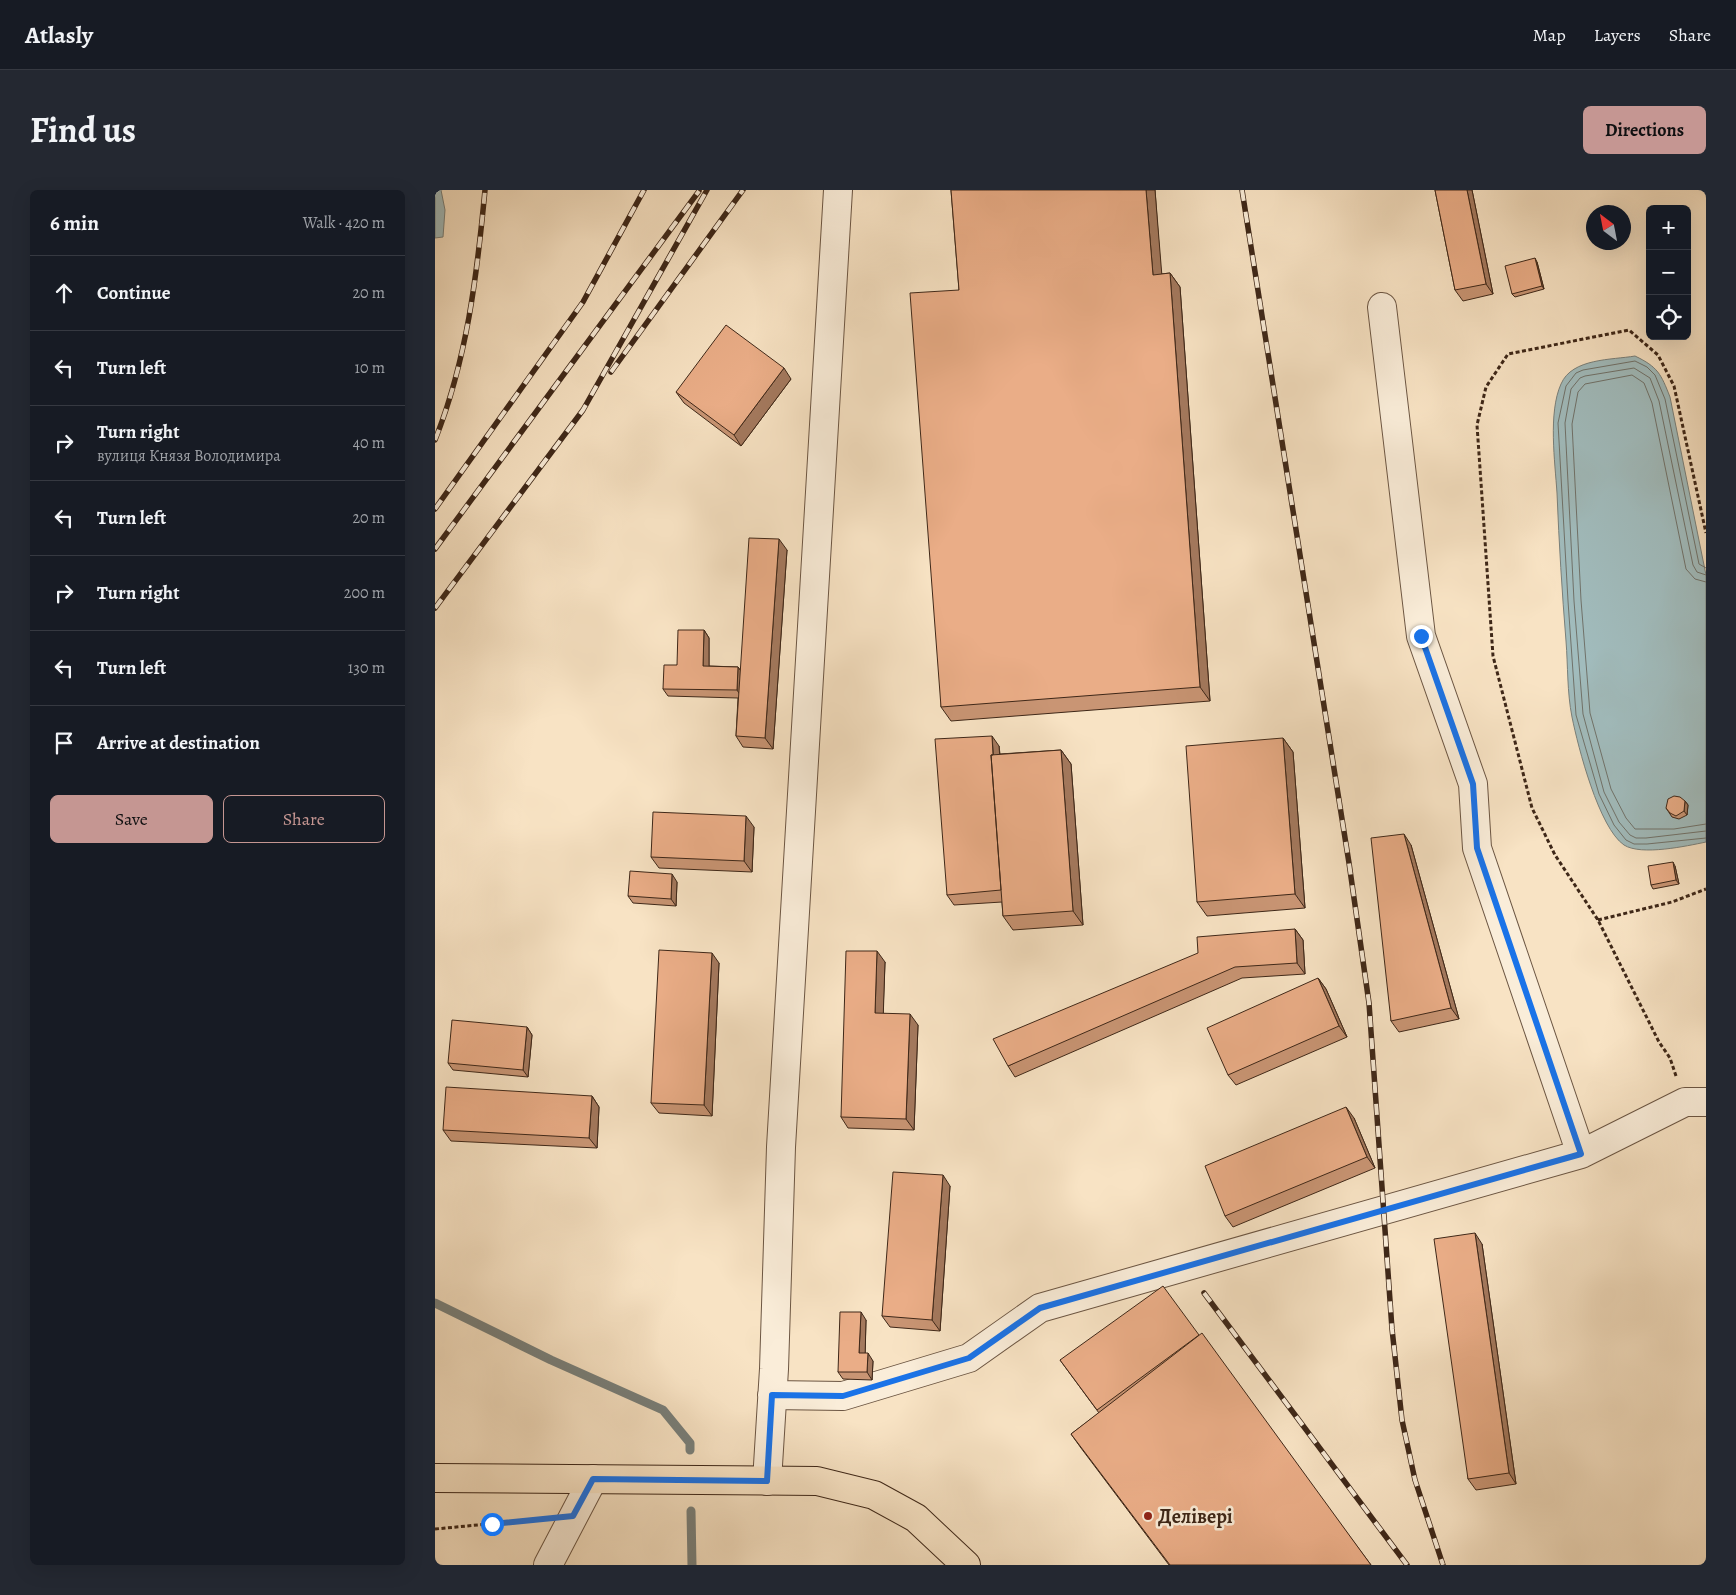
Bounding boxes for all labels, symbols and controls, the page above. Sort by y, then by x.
text: Atlasly [25,19,93,51]
text: Map [1533,23,1566,47]
text: Layers [1594,23,1641,47]
text: Share [1669,23,1711,47]
text: Find us [30,106,136,154]
button: Directions [1583,106,1706,154]
north arrow [1586,205,1631,250]
map controls [1646,205,1691,340]
button: + [1646,205,1691,250]
text: 6 min [50,209,99,237]
text: Walk · 420 m [303,212,385,234]
button: − [1646,250,1691,295]
icon: ahead [50,279,78,307]
text: Continue [97,280,171,306]
text: 20 m [352,282,385,304]
button: locate [1646,295,1691,340]
icon: left [50,354,78,382]
text: Turn left [97,355,166,381]
text: 10 m [355,357,385,379]
text: Turn right [97,419,179,445]
icon: right [50,429,78,457]
text: 40 m [353,432,385,454]
text: вулиця Князя Володимира [97,445,281,467]
icon: left [50,504,78,532]
text: Turn left [97,505,166,531]
text: 20 m [352,507,385,529]
icon: right [50,579,78,607]
text: Turn right [97,580,179,606]
text: 200 m [344,582,385,604]
route end [1410,625,1433,648]
icon: left [50,654,78,682]
text: Turn left [97,655,166,681]
text: 130 m [348,657,385,679]
icon: arrive [50,729,78,757]
text: Arrive at destination [97,730,260,756]
button: Save [50,795,213,843]
button: Share [223,795,385,843]
place label: Делівері [1158,1503,1233,1530]
marker: Делівері [1142,1510,1154,1522]
route start [481,1513,504,1536]

